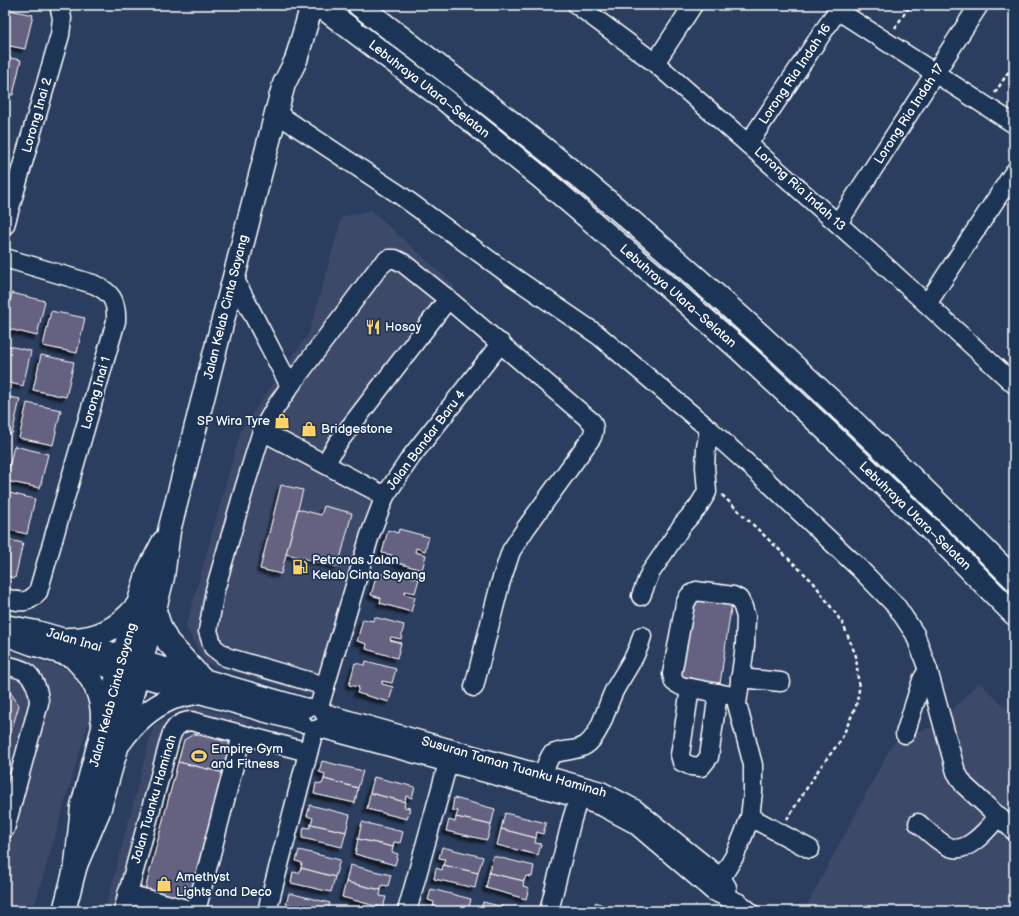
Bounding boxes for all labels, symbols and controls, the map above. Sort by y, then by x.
street label: Lorong Ria Indah 16 [755,21,835,127]
street label: Lebuhraya Utara–Selatan [365,37,493,141]
street label: Lorong Ria Indah 17 [871,60,948,167]
street label: Lorong Inai 2 [19,75,55,154]
street label: Lorong Ria Indah 13 [751,144,849,234]
street label: Jalan Kelab Cinta Sayang [200,233,252,381]
street label: Lebuhraya Utara–Selatan [616,241,740,351]
restaurant icon: Hosay [364,318,382,336]
place label: Hosay [385,319,422,335]
street label: Lorong Inai 1 [78,355,114,431]
street label: Jalan Bandar Baru 4 [383,387,469,493]
shop icon: SP Wira Tyre [273,412,291,430]
place label: SP Wira Tyre [197,413,270,429]
shop icon: Bridgestone [300,420,318,438]
place label: Bridgestone [321,421,393,437]
street label: Lebuhraya Utara–Selatan [856,458,974,574]
place label: Petronas Jalan Kelab Cinta Sayang [312,552,426,583]
fuel station icon: Petronas Jalan Kelab Cinta Sayang [291,558,309,576]
street label: Jalan Kelab Cinta Sayang [86,621,140,769]
street label: Jalan Inai [45,625,103,655]
street label: Jalan Tuanku Haminah [128,733,180,865]
street label: Susuran Taman Tuanku Haminah [420,733,608,801]
place label: Empire Gym and Fitness [211,741,283,772]
sports icon: Empire Gym and Fitness [190,747,208,765]
place label: Amethyst Lights and Deco [176,869,272,900]
shop icon: Amethyst Lights and Deco [155,875,173,893]

